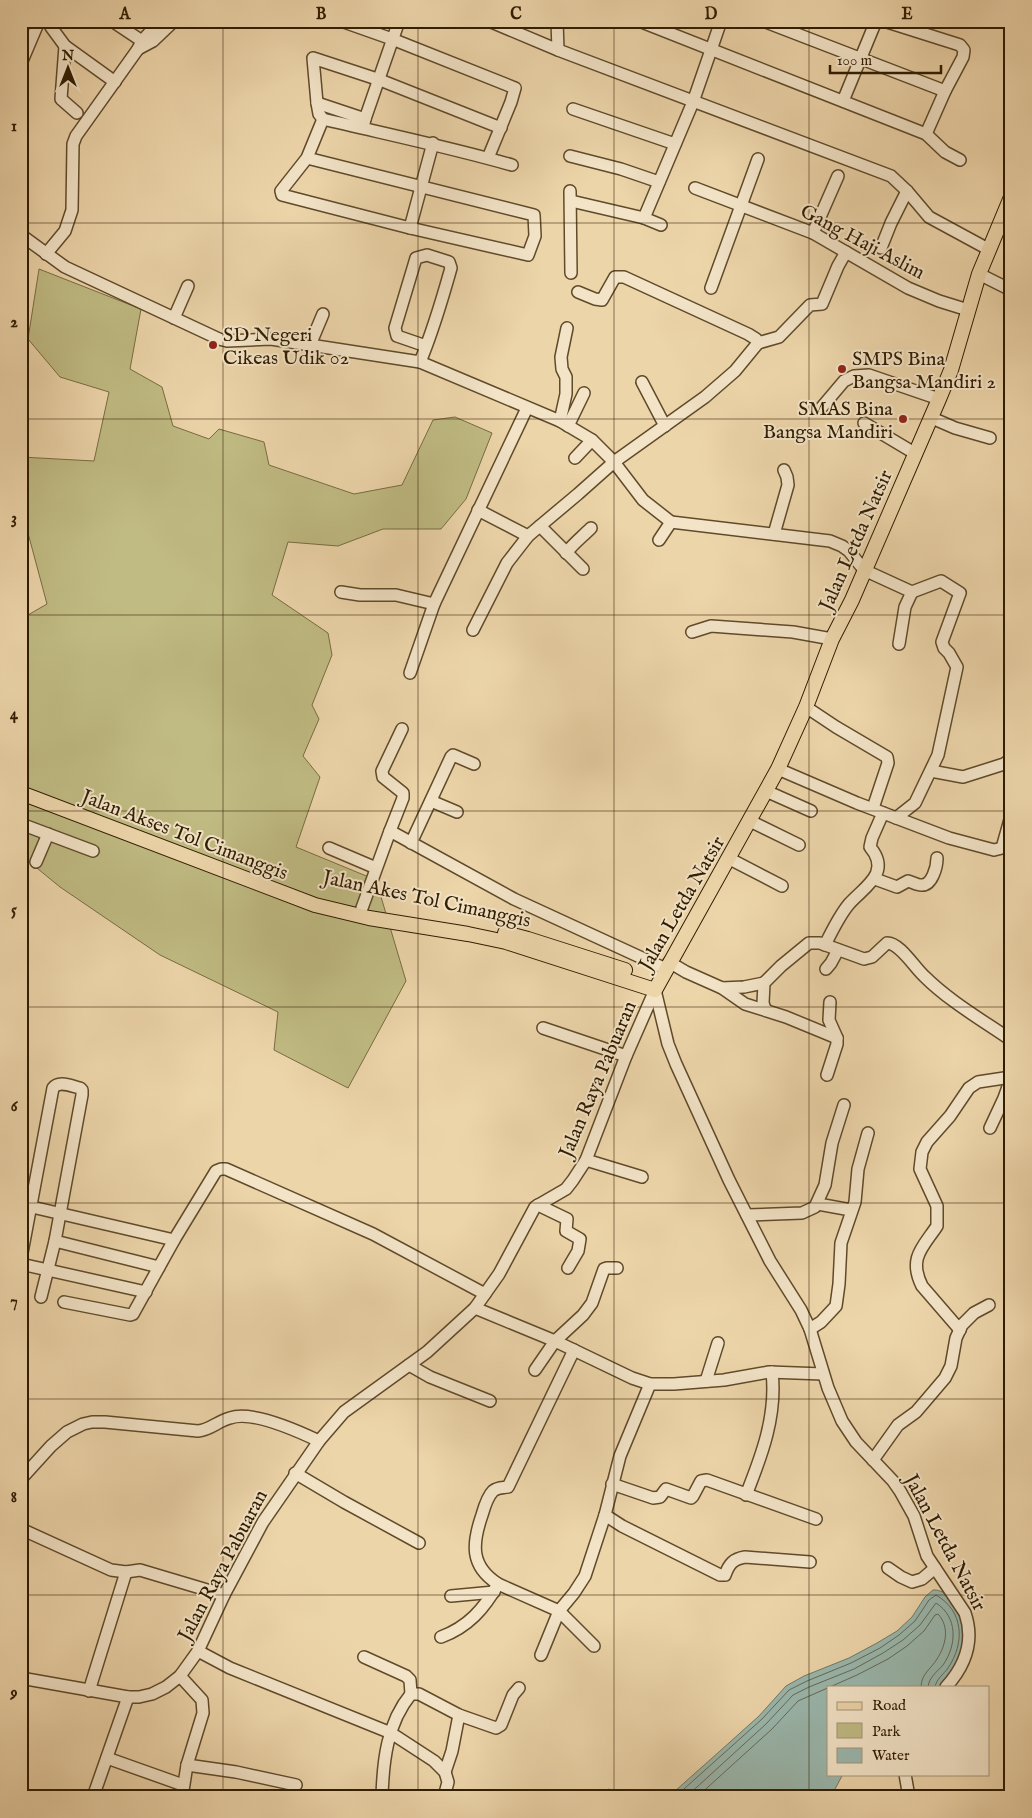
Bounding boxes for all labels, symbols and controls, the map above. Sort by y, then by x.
text: A [119,5,132,25]
text: B [316,5,327,25]
text: C [510,5,522,25]
text: D [705,5,718,25]
text: E [901,5,913,25]
north arrow [42,42,92,92]
scale bar [830,42,941,74]
text: N [61,47,74,65]
text: 100 m [837,51,873,70]
text: 1 [11,117,17,137]
street label: Gang Haji Aslim [796,199,929,286]
text: 2 [10,313,18,333]
place label: SD Negeri Cikeas Udik 02 [223,323,349,371]
marker: SD Negeri Cikeas Udik 02 [207,339,219,351]
place label: SMPS Bina Bangsa Mandiri 2 [852,347,996,395]
marker: SMPS Bina Bangsa Mandiri 2 [836,363,848,375]
place label: SMAS Bina Bangsa Mandiri [763,397,893,445]
marker: SMAS Bina Bangsa Mandiri [897,413,909,425]
street label: Jalan Letda Natsir [813,466,899,617]
text: 3 [11,509,17,529]
text: 4 [10,705,19,725]
street label: Jalan Akses Tol Cimanggis [76,784,291,886]
street label: Jalan Letda Natsir [633,831,731,977]
street label: Jalan Akes Tol Cimanggis [319,865,533,934]
text: 5 [11,901,17,921]
street label: Jalan Raya Pabuaran [553,997,643,1164]
text: 6 [11,1097,19,1117]
text: 7 [10,1292,18,1312]
street label: Jalan Letda Natsir [897,1468,992,1616]
street label: Jalan Raya Pabuaran [172,1485,274,1648]
text: 8 [11,1488,17,1508]
text: 9 [10,1684,18,1704]
legend [827,1686,990,1776]
text: Road [872,1696,907,1715]
text: Park [872,1722,902,1741]
text: Water [872,1746,910,1765]

